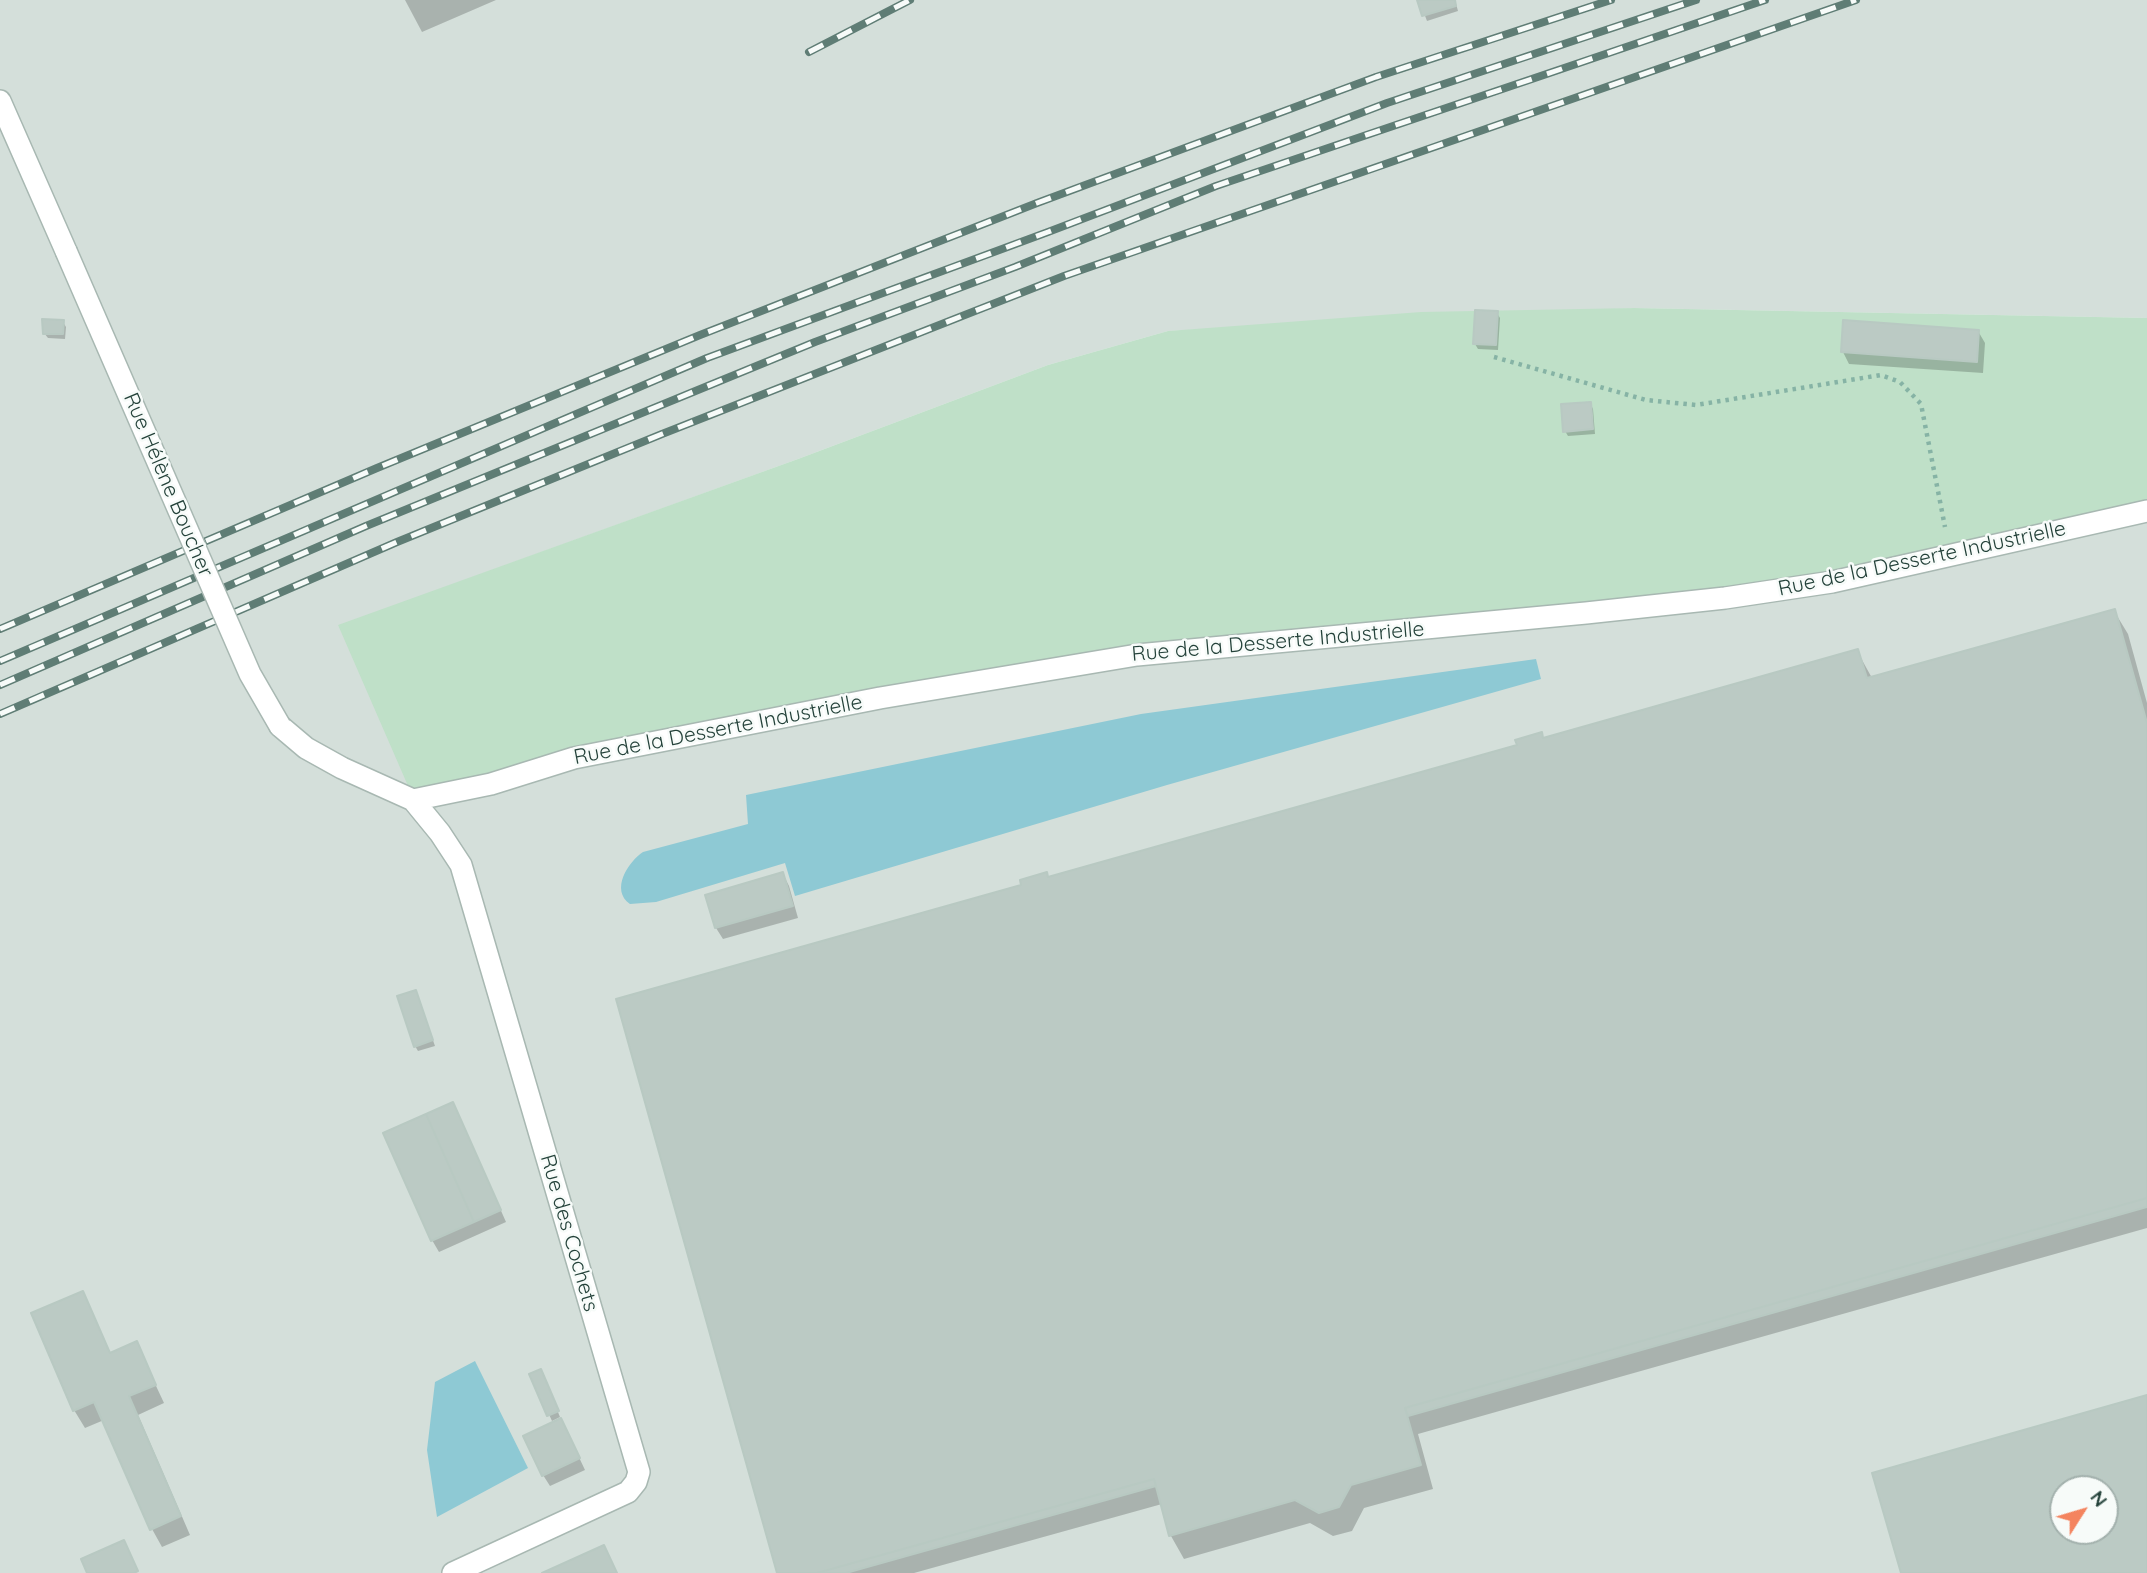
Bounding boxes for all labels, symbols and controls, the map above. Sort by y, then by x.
street label: Rue Hélène Boucher [118,389,218,581]
street label: Rue de la Desserte Industrielle [1776,516,2068,602]
street label: Rue de la Desserte Industrielle [1131,617,1425,667]
street label: Rue de la Desserte Industrielle [572,690,864,770]
street label: Rue des Cochets [535,1152,603,1314]
north arrow [2049,1475,2119,1545]
text: N [2085,1486,2113,1511]

